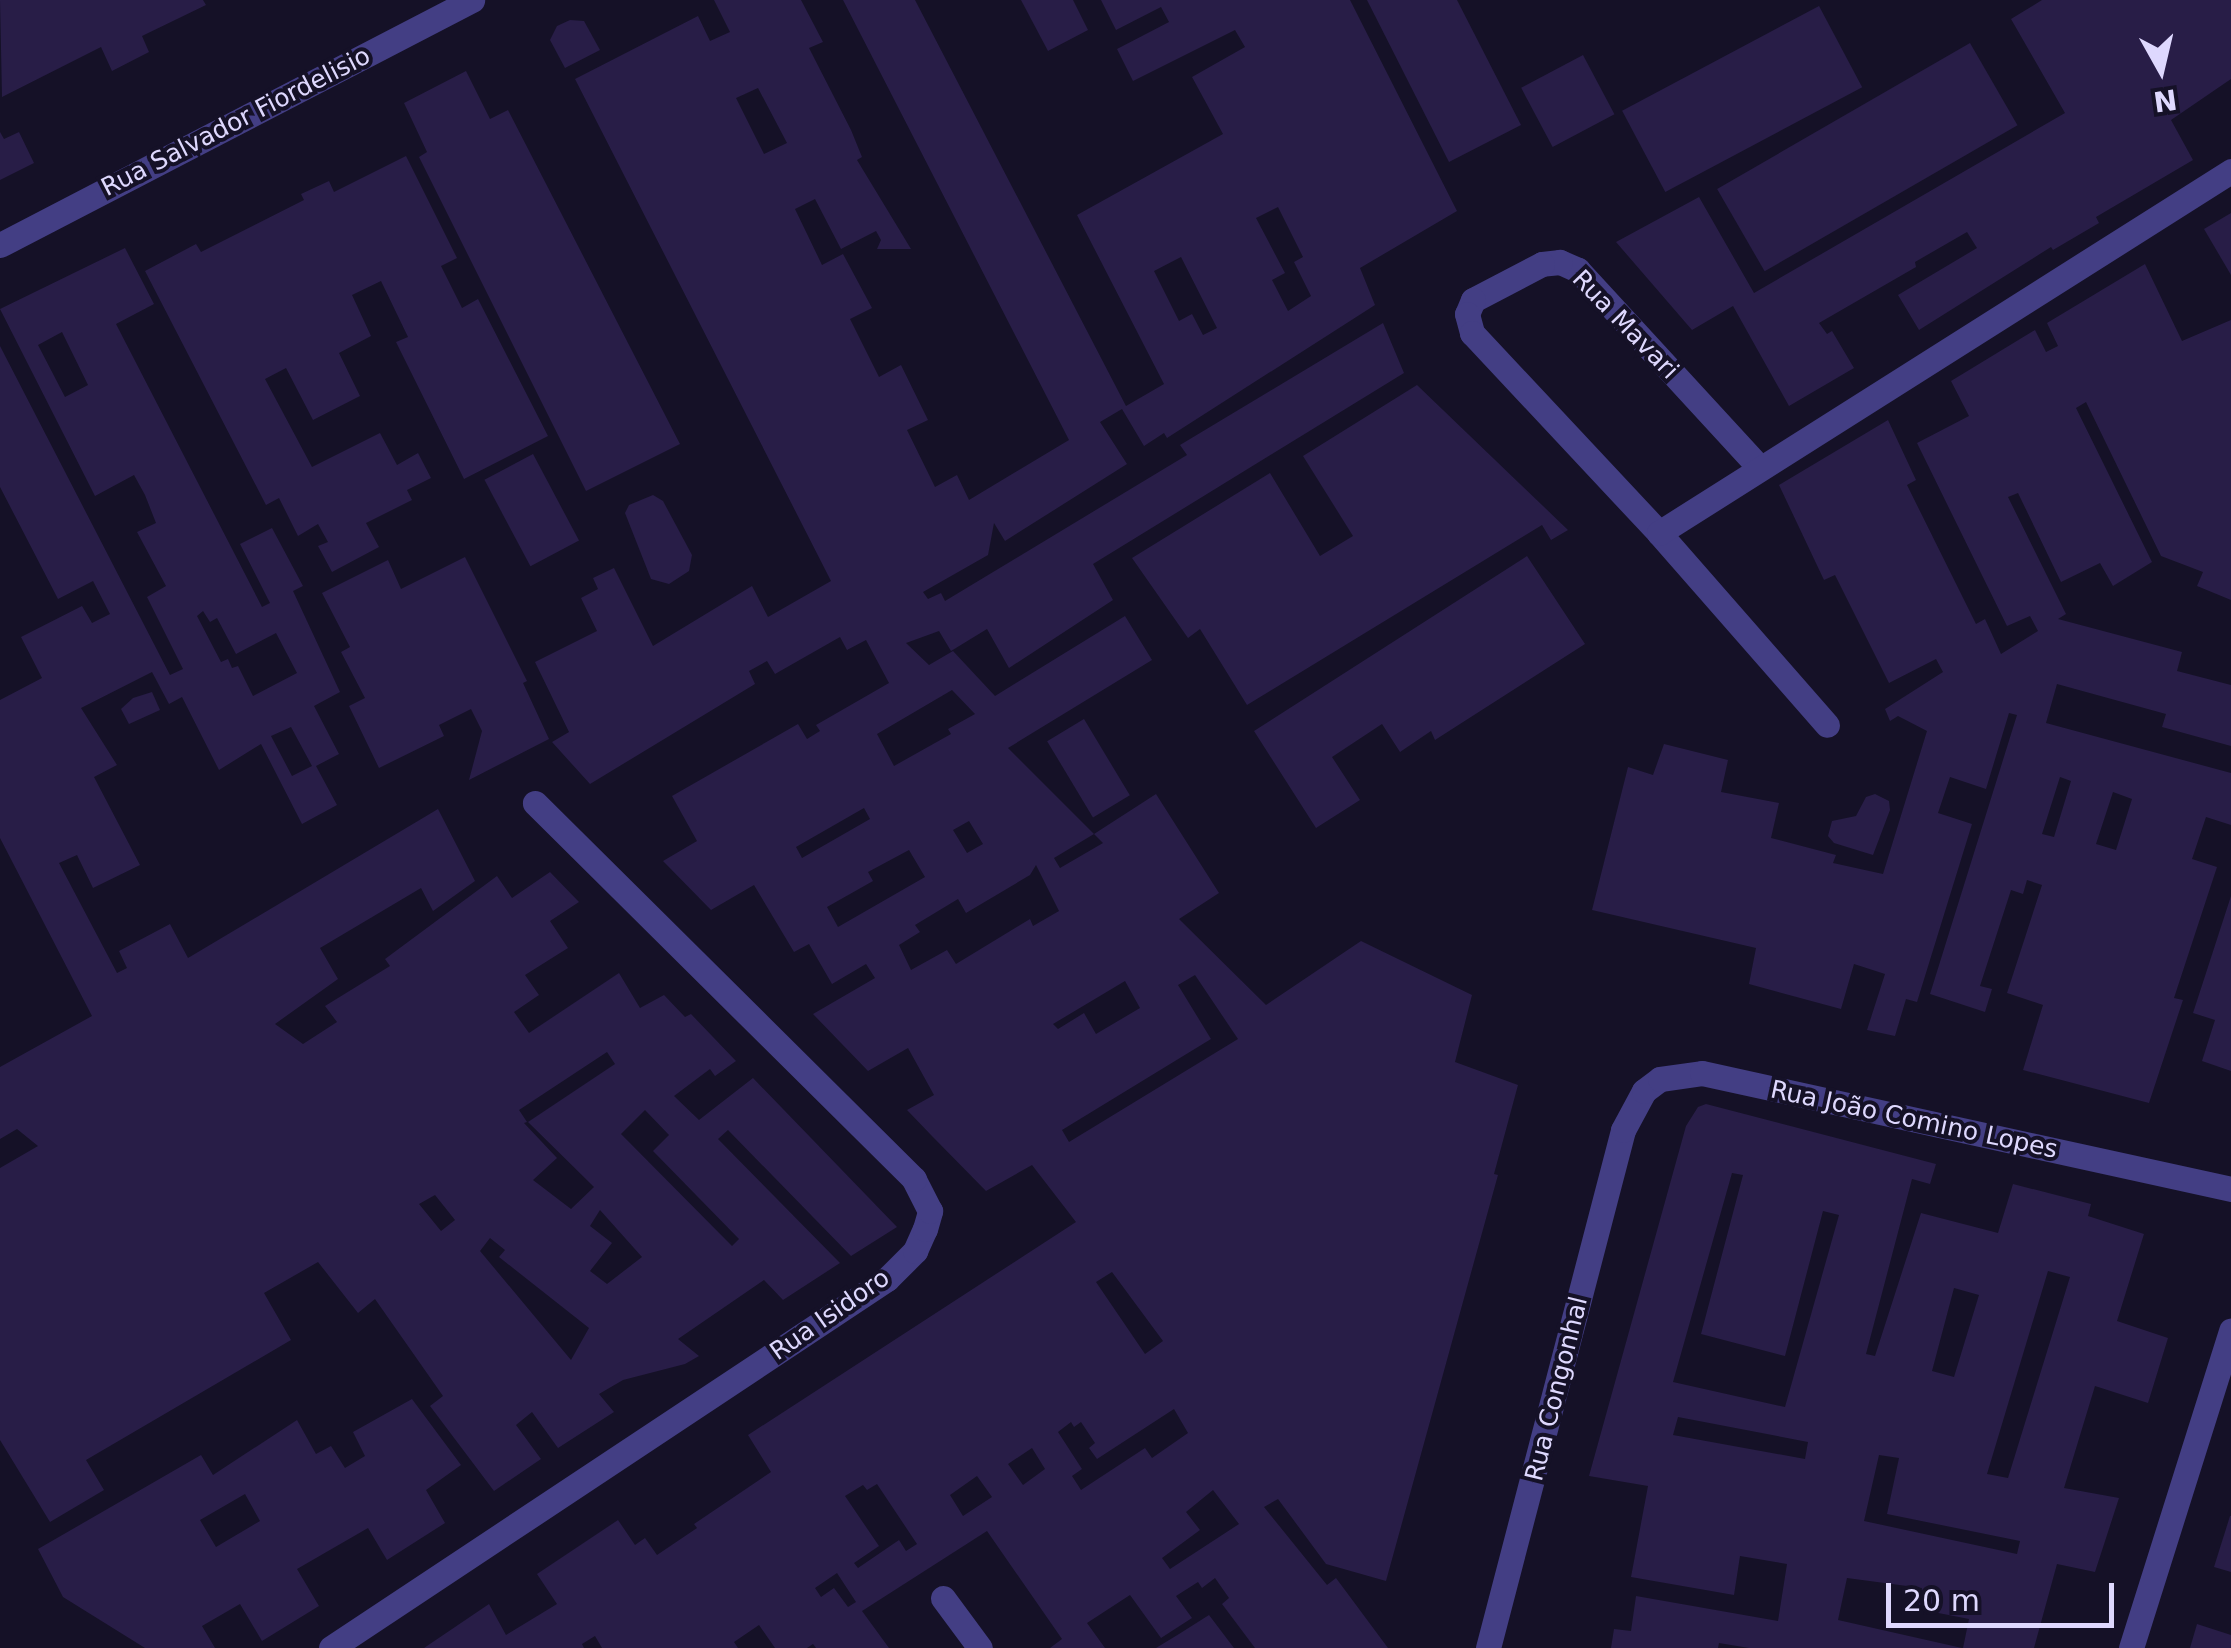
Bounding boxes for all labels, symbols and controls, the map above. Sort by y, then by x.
north arrow [2111,20,2211,120]
street label: Rua Salvador Fiordelisio [96,41,376,203]
text: N [2151,82,2179,118]
street label: Rua Mavari [1566,264,1684,386]
street label: Rua João Comino Lopes [1768,1075,2060,1165]
street label: Rua Isidoro [765,1263,895,1367]
street label: Rua Congonhal [1520,1294,1594,1484]
scale bar [1891,1563,2118,1625]
text: 20 m [1903,1583,1980,1618]

